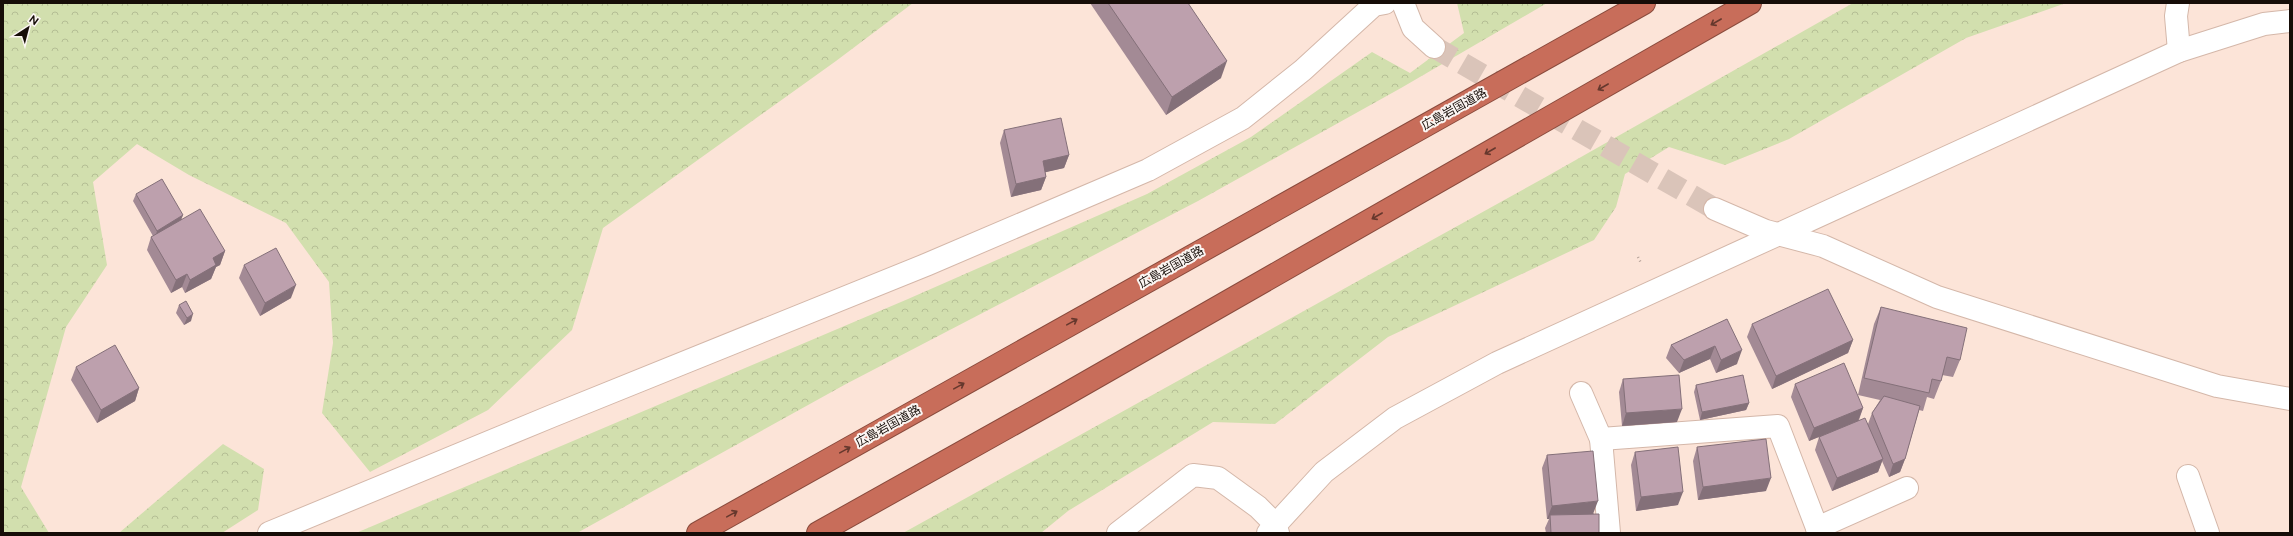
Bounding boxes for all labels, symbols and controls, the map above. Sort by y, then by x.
north arrow [8,8,48,48]
text: N [26,13,41,28]
one-way arrow [1710,19,1722,27]
one-way arrow [1597,83,1609,91]
street label: 広島岩国道路 [1419,85,1489,133]
one-way arrow [1484,148,1496,156]
one-way arrow [1371,213,1383,220]
street label: 広島岩国道路 [1136,243,1206,291]
one-way arrow [1066,318,1078,326]
one-way arrow [953,382,965,390]
street label: 広島岩国道路 [853,402,923,450]
one-way arrow [839,446,851,453]
one-way arrow [726,509,738,517]

